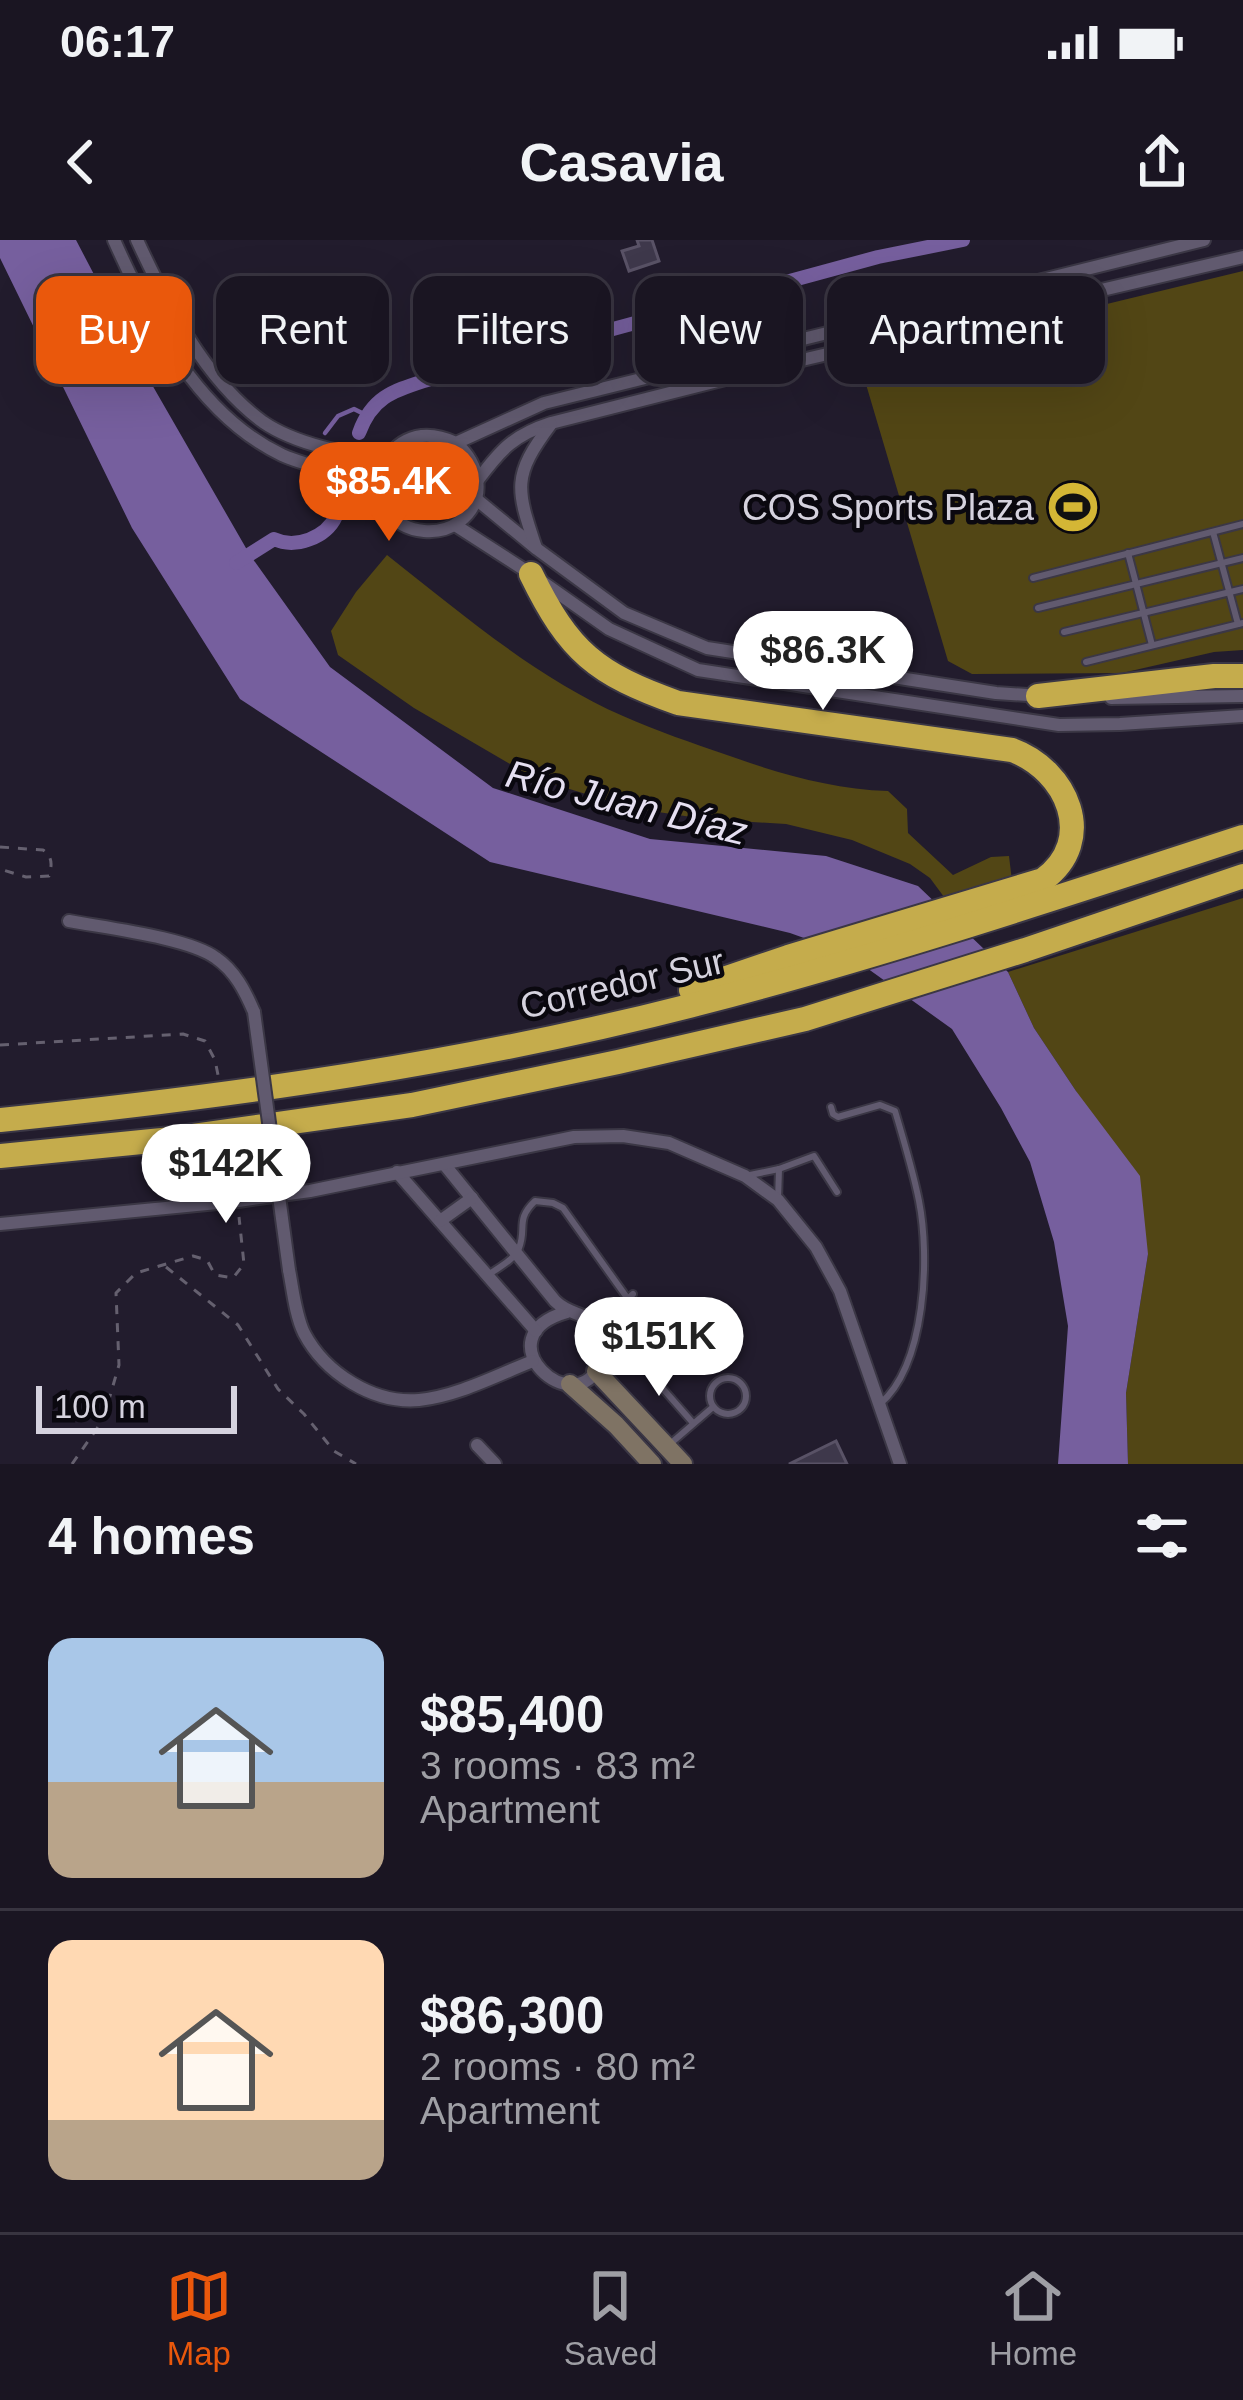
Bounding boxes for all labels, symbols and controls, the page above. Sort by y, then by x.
text: 06:17 [60,16,175,67]
icon: back [48,129,114,195]
icon: share [1129,129,1195,195]
text: Casavia [519,132,724,192]
chip: Buy [36,276,192,384]
chip: Rent [216,276,389,384]
chip: Filters [413,276,611,384]
chip: New [635,276,803,384]
chip: Apartment [827,276,1105,384]
pin: $85.4K [291,442,487,544]
text: $85.4K [326,459,452,502]
sports icon: COS Sports Plaza [1045,479,1101,535]
place label: COS Sports Plaza [742,487,1035,528]
pin: $86.3K [725,611,921,713]
text: $86.3K [760,628,886,671]
water label: Río Juan Díaz [502,752,752,853]
street label: Corredor Sur [516,940,728,1027]
pin: $142K [142,1124,310,1226]
text: $142K [169,1141,283,1184]
pin: $151K [575,1297,743,1399]
text: $151K [602,1314,716,1357]
scale bar [36,1380,237,1433]
text: 100 m [54,1388,146,1425]
icon: filters [1129,1503,1195,1569]
text: 4 homes [48,1508,255,1565]
icon: home [144,1686,288,1830]
text: $85,400 [420,1686,604,1743]
text: 3 rooms · 83 m² [420,1744,695,1787]
text: Apartment [420,1788,600,1831]
text: $86,300 [420,1987,604,2044]
icon: home [144,1988,288,2132]
text: 2 rooms · 80 m² [420,2045,695,2088]
text: Apartment [420,2089,600,2132]
tab: Map [166,2263,232,2373]
tab: Saved [564,2263,657,2373]
tab: Home [989,2263,1077,2373]

